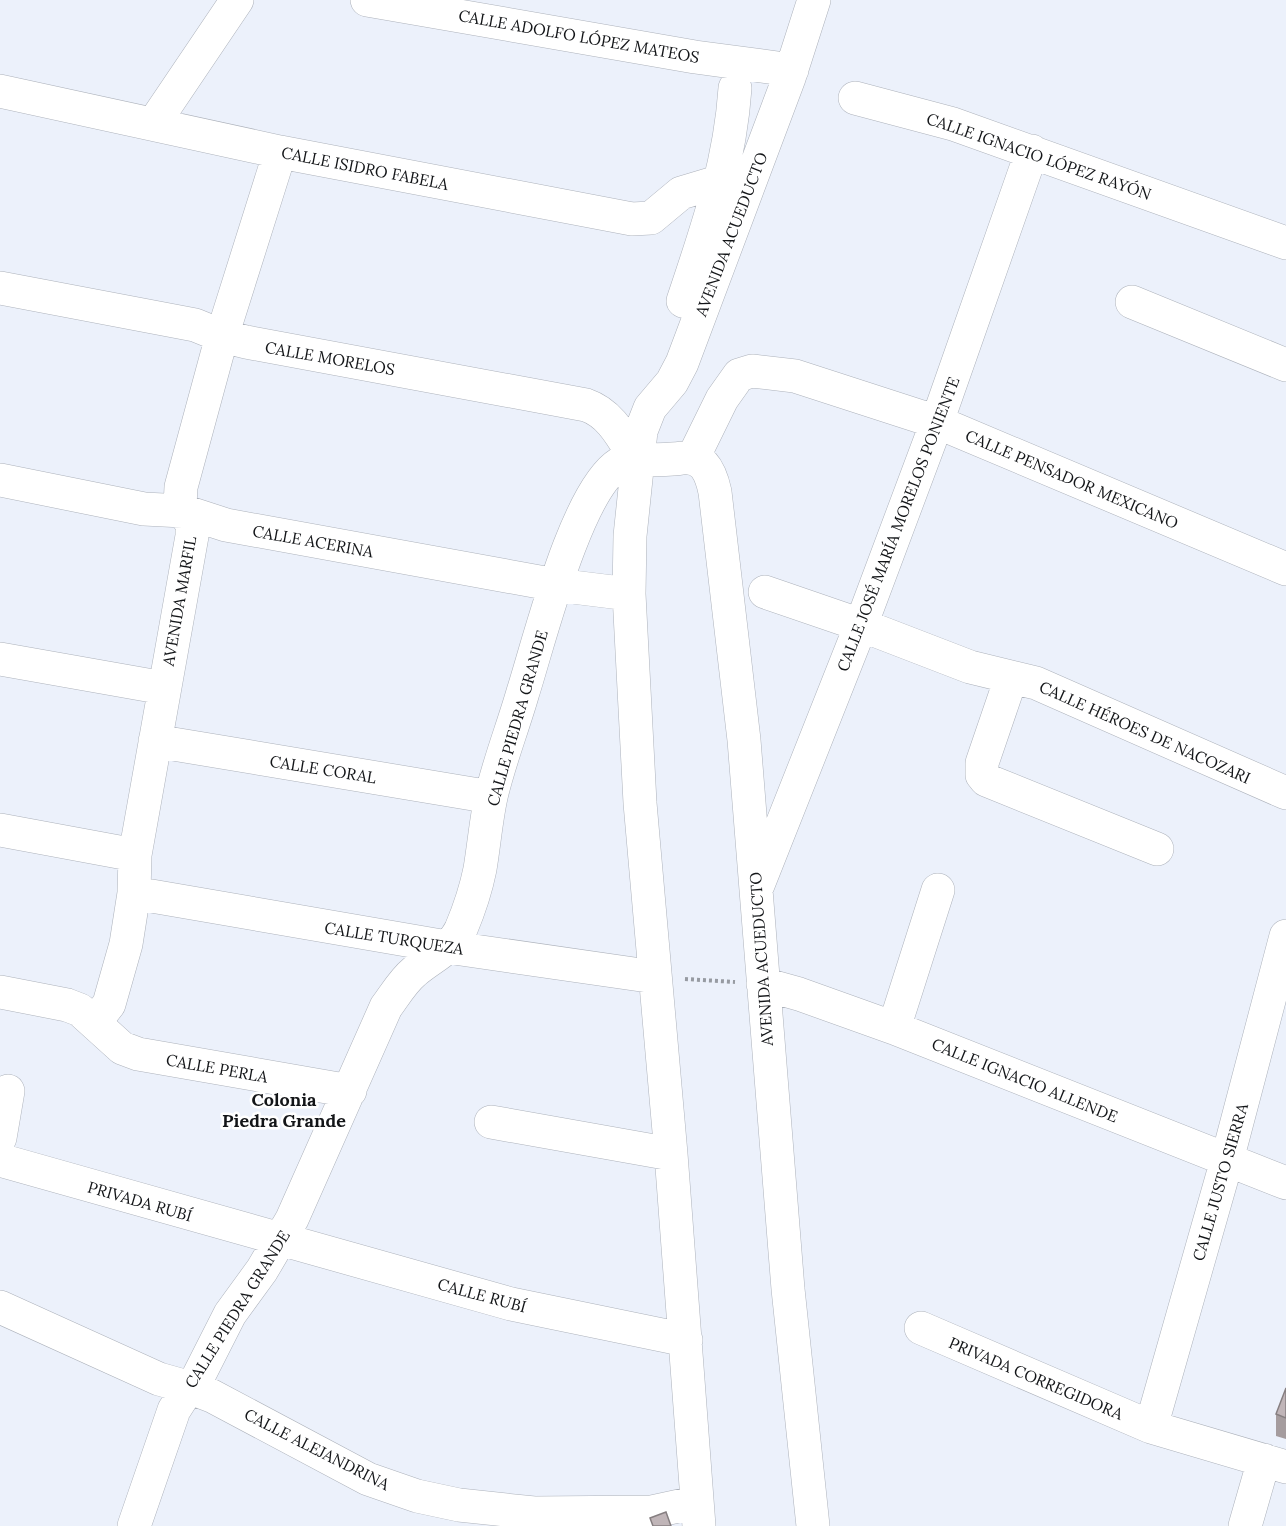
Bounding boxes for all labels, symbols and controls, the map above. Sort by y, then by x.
street label: CALLE ADOLFO LÓPEZ MATEOS [457,5,701,67]
street label: CALLE IGNACIO LÓPEZ RAYÓN [924,108,1154,204]
street label: CALLE ISIDRO FABELA [280,142,451,194]
street label: AVENIDA ACUEDUCTO [690,149,772,320]
street label: CALLE MORELOS [263,337,397,379]
street label: CALLE JOSÉ MARÍA MORELOS PONIENTE [832,374,964,674]
street label: CALLE PENSADOR MEXICANO [963,425,1181,533]
street label: CALLE ACERINA [251,521,376,562]
street label: AVENIDA MARFIL [158,535,200,668]
street label: CALLE PIEDRA GRANDE [482,628,552,808]
street label: CALLE HÉROES DE NACOZARI [1036,676,1254,788]
street label: CALLE CORAL [268,751,378,787]
street label: AVENIDA ACUEDUCTO [745,871,777,1048]
street label: CALLE TURQUEZA [323,917,466,959]
street label: CALLE IGNACIO ALLENDE [929,1033,1121,1127]
street label: CALLE PERLA [165,1049,270,1087]
district label: Colonia Piedra Grande [222,1088,346,1132]
street label: CALLE JUSTO SIERRA [1188,1100,1252,1263]
street label: PRIVADA RUBÍ [85,1177,195,1226]
street label: CALLE PIEDRA GRANDE [180,1226,294,1392]
street label: CALLE RUBÍ [436,1274,529,1317]
street label: PRIVADA CORREGIDORA [946,1332,1127,1424]
street label: CALLE ALEJANDRINA [241,1404,394,1495]

